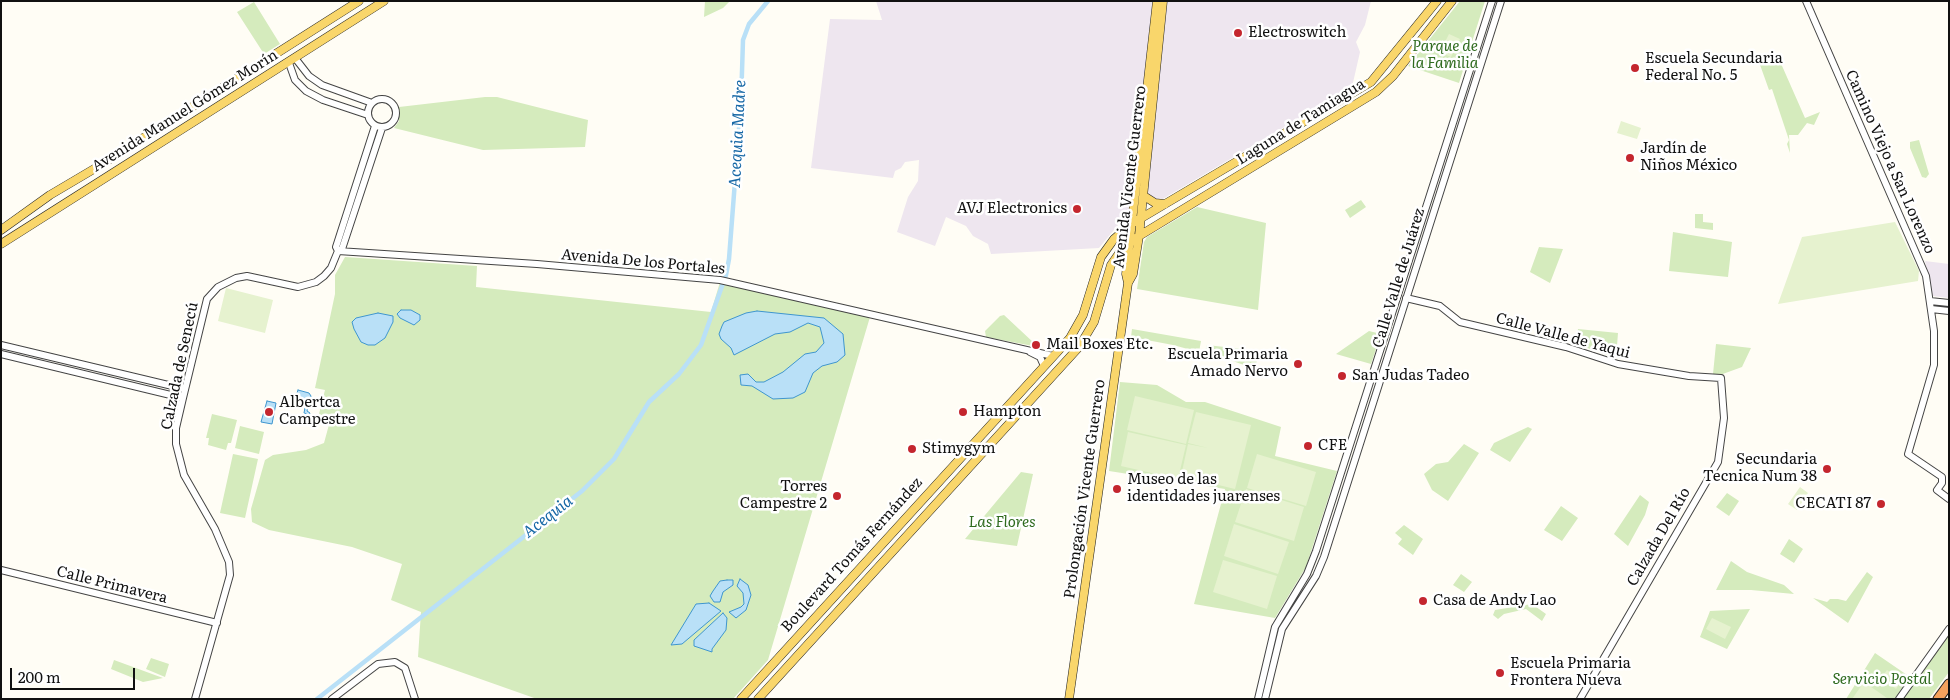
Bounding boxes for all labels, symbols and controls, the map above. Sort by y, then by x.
place label: Electroswitch [1248,24,1346,42]
marker: Electroswitch [1232,27,1244,39]
park label: Parque de la Familia [1412,38,1478,73]
street label: Avenida Manuel Gómez Morín [89,46,281,176]
place label: Escuela Secundaria Federal No. 5 [1645,50,1783,85]
marker: Escuela Secundaria Federal No. 5 [1629,62,1641,74]
street label: Camino Viejo a San Lorenzo [1841,67,1939,257]
street label: Laguna de Tamiagua [1234,75,1368,169]
water label: Acequia Madre [726,79,750,189]
street label: Avenida Vicente Guerrero [1110,85,1150,269]
place label: Jardín de Niños México [1640,140,1737,175]
marker: Jardín de Niños México [1624,152,1636,164]
place label: AVJ Electronics [957,200,1067,218]
marker: AVJ Electronics [1071,203,1083,215]
street label: Calle Valle de Juárez [1369,206,1429,350]
street label: Avenida De los Portales [560,246,726,278]
street label: Calzada de Senecú [158,301,202,431]
street label: Calle Valle de Yaqui [1494,309,1632,363]
place label: Mail Boxes Etc. [1046,336,1154,354]
marker: Mail Boxes Etc. [1030,339,1042,351]
place label: Escuela Primaria Amado Nervo [1167,346,1288,381]
marker: Escuela Primaria Amado Nervo [1292,358,1304,370]
place label: San Judas Tadeo [1352,367,1470,385]
marker: San Judas Tadeo [1336,370,1348,382]
street label: Prolongación Vicente Guerrero [1061,378,1109,600]
place label: Albertca Campestre [279,394,356,429]
place label: Hampton [973,403,1042,421]
marker: Albertca Campestre [263,406,275,418]
marker: Hampton [957,406,969,418]
place label: CFE [1318,437,1347,455]
place label: Stimygym [922,440,995,458]
marker: CFE [1302,440,1314,452]
marker: Stimygym [906,443,918,455]
place label: Secundaria Tecnica Num 38 [1703,451,1817,486]
marker: Secundaria Tecnica Num 38 [1821,463,1833,475]
place label: Museo de las identidades juarenses [1127,471,1280,506]
street label: Boulevard Tomás Fernández [778,474,926,636]
place label: Torres Campestre 2 [740,478,827,513]
marker: Museo de las identidades juarenses [1111,483,1123,495]
street label: Calzada Del Río [1624,485,1694,589]
marker: Torres Campestre 2 [831,490,843,502]
water label: Acequia [519,492,577,542]
place label: CECATI 87 [1795,495,1871,513]
marker: CECATI 87 [1875,498,1887,510]
park label: Las Flores [968,514,1036,532]
street label: Calle Primavera [55,563,169,607]
place label: Casa de Andy Lao [1433,592,1556,610]
marker: Casa de Andy Lao [1417,595,1429,607]
place label: Escuela Primaria Frontera Nueva [1510,655,1631,690]
scale bar [12,658,138,690]
text: 200 m [18,665,61,688]
marker: Escuela Primaria Frontera Nueva [1494,667,1506,679]
park label: Servicio Postal [1832,671,1932,689]

